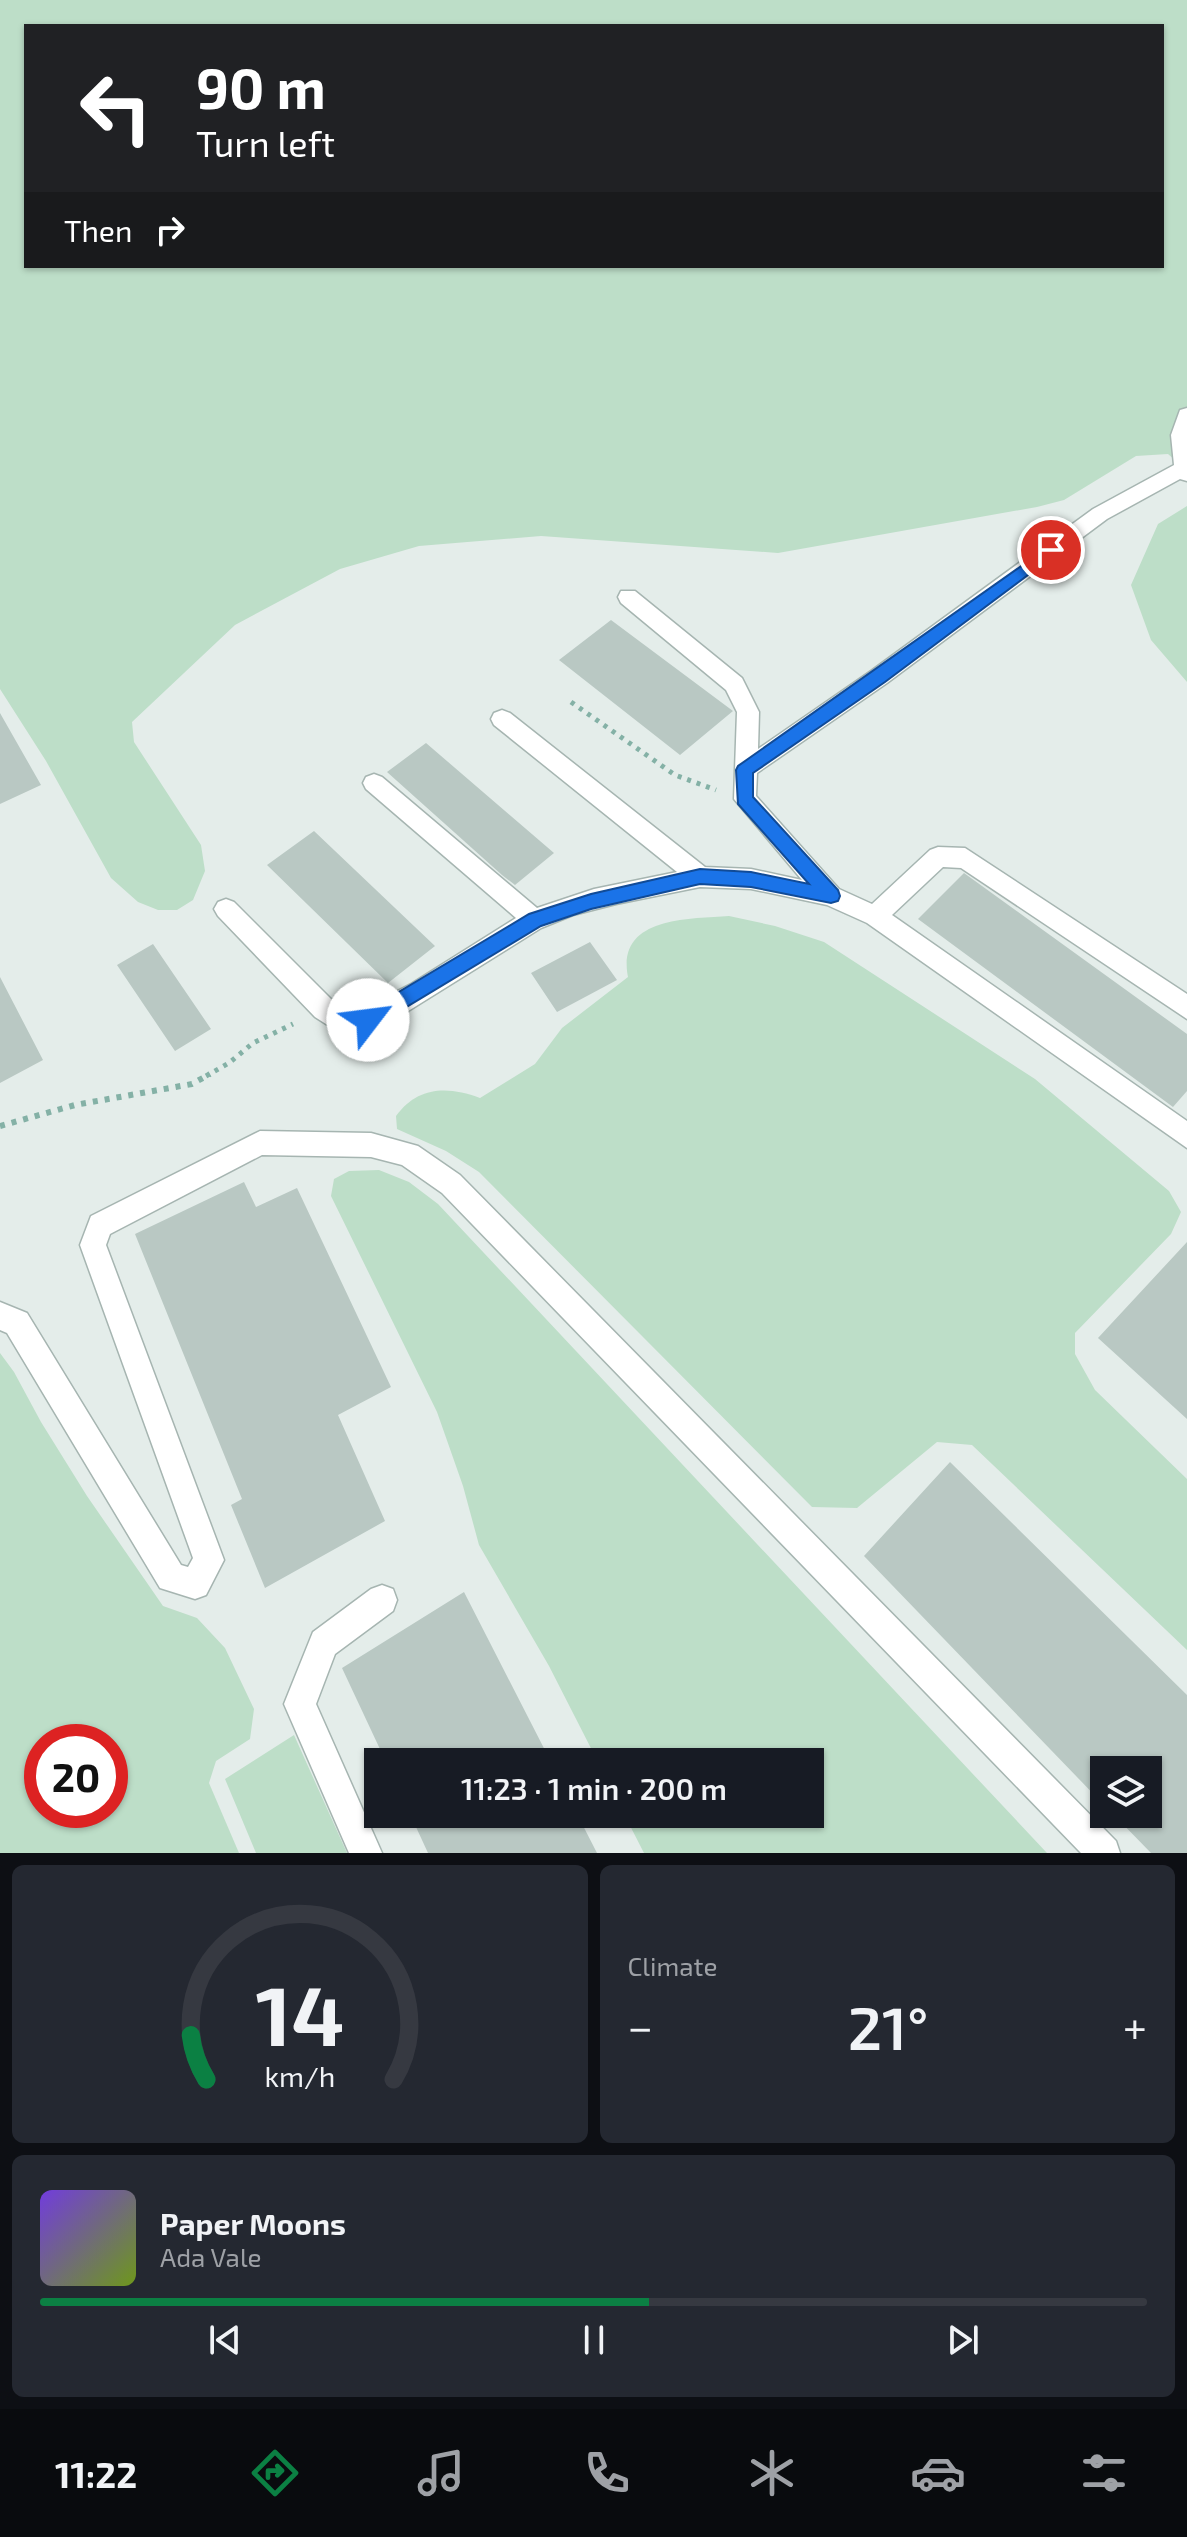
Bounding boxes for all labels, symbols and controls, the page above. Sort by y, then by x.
text: 90 m [196,53,326,120]
icon: left [64,56,168,160]
text: Turn left [196,121,335,164]
icon: right [148,208,192,252]
text: Then [64,212,132,248]
pin [1017,516,1085,584]
icon: arrive [1029,528,1073,572]
position arrow [326,978,410,1062]
speed limit sign: 20 [24,1724,128,1828]
map controls [1090,1756,1162,1828]
button: layers [1090,1756,1162,1828]
text: 11:23 · 1 min · 200 m [461,1770,727,1806]
text: Climate [628,1950,717,1981]
text: 14 [255,1963,344,2063]
text: 21° [848,1990,928,2062]
text: − [628,1999,653,2052]
text: + [1123,1999,1147,2052]
text: km/h [264,2058,335,2093]
text: Paper Moons [160,2205,346,2241]
text: Ada Vale [160,2241,262,2272]
icon: previous [203,2318,247,2362]
icon: pause [572,2318,616,2362]
icon: next [941,2318,985,2362]
icon: directions [247,2445,303,2501]
icon: music [413,2445,469,2501]
icon: phone [579,2445,635,2501]
icon: climate [744,2445,800,2501]
icon: car [910,2445,966,2501]
icon: filters [1076,2445,1132,2501]
text: 11:22 [55,2452,137,2495]

